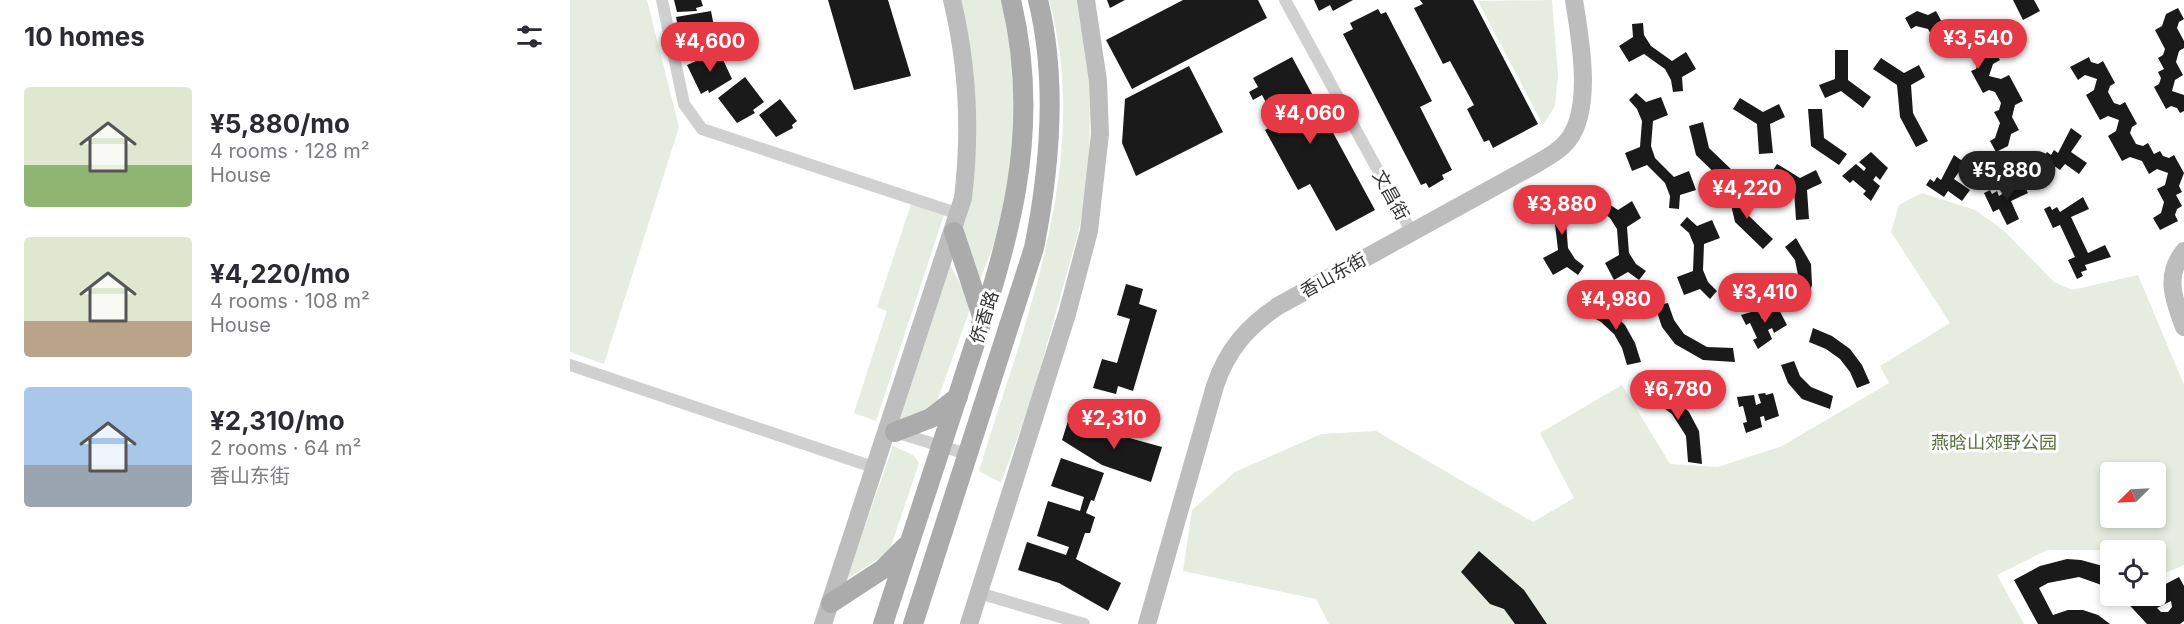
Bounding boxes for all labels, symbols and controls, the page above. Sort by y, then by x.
pin: ¥3,540 [1929,19,2027,70]
icon: filters [513,20,546,53]
text: 10 homes [24,21,145,52]
pin: ¥4,600 [661,22,759,73]
text: ¥3,540 [1943,26,2013,50]
text: ¥4,600 [675,29,745,53]
pin: ¥4,060 [1261,94,1359,145]
text: ¥4,060 [1275,101,1345,125]
text: ¥5,880/mo [210,108,350,139]
icon: home [72,111,144,183]
text: 4 rooms · 128 m² [210,139,370,163]
pin: ¥5,880 [1958,151,2056,202]
text: ¥5,880 [1972,158,2042,182]
text: House [210,163,271,187]
street label: 文昌街 [1369,166,1413,224]
pin: ¥4,220 [1698,169,1796,220]
text: ¥4,220 [1712,176,1782,200]
pin: ¥3,880 [1513,185,1611,236]
text: ¥3,880 [1527,192,1597,216]
street label: 香山东街 [1296,248,1370,302]
text: ¥4,220/mo [210,258,350,289]
icon: home [72,261,144,333]
pin: ¥3,410 [1716,273,1814,324]
pin: ¥4,980 [1567,280,1665,331]
text: ¥3,410 [1732,280,1798,304]
text: ¥4,980 [1581,287,1651,311]
street label: 侨香路 [966,288,1002,346]
text: 4 rooms · 108 m² [210,289,370,313]
text: House [210,313,271,337]
pin: ¥6,780 [1629,370,1727,421]
text: ¥6,780 [1644,377,1712,401]
pin: ¥2,310 [1065,399,1163,450]
text: ¥2,310/mo [210,405,345,436]
text: ¥2,310 [1081,406,1147,430]
icon: home [72,411,144,483]
park label: 燕晗山郊野公园 [1931,432,2057,453]
text: 2 rooms · 64 m² [210,436,361,460]
north arrow [2100,462,2166,528]
map controls [2100,462,2166,606]
text: 香山东街 [210,464,290,488]
button: locate [2100,540,2166,606]

